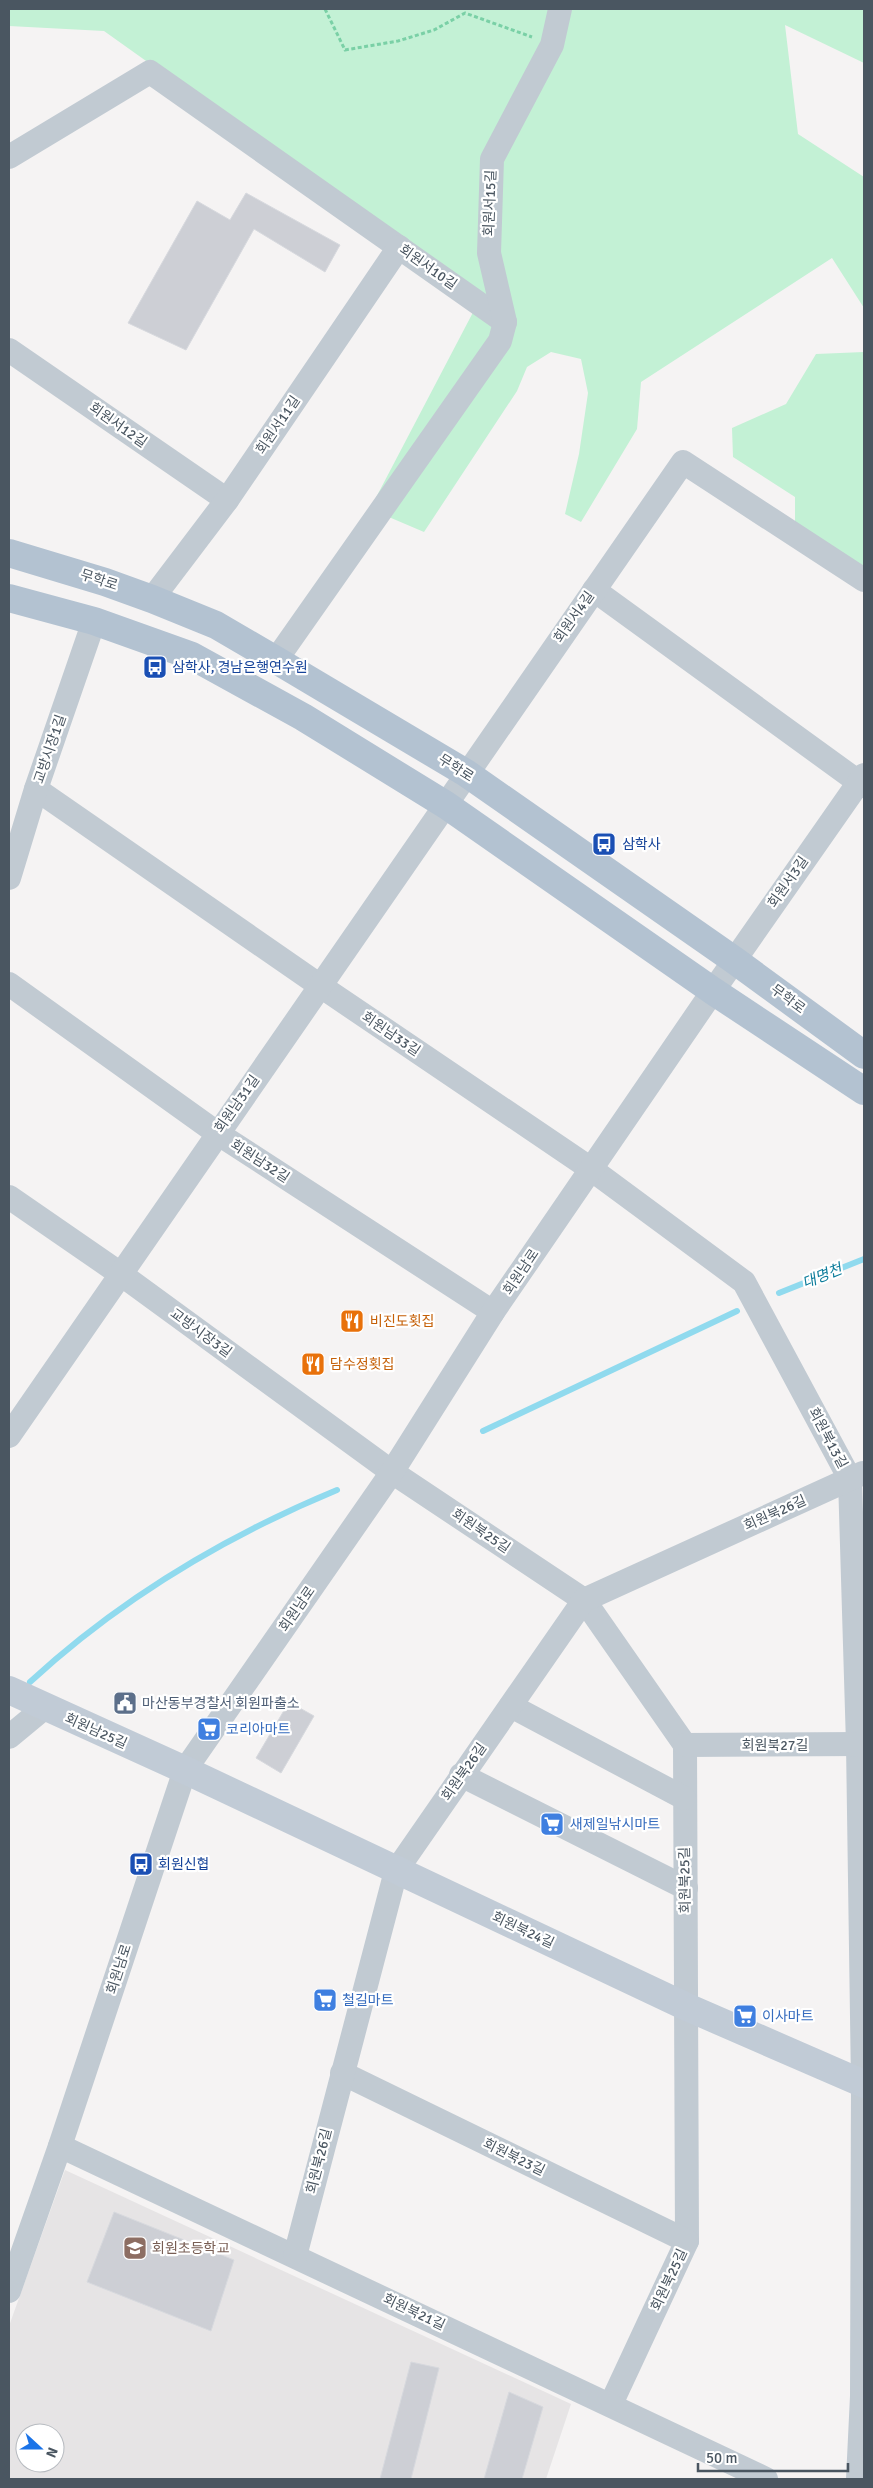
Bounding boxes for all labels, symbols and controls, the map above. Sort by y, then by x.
street label: 회원서15길 [480,169,500,237]
street label: 회원서10길 [396,241,460,293]
street label: 회원서11길 [252,393,304,457]
street label: 회원서12길 [86,399,150,451]
street label: 무학로 [78,566,120,594]
street label: 회원서4길 [550,588,598,646]
bus stop icon: 삼학사, 경남은행연수원 [142,654,168,680]
place label: 삼학사, 경남은행연수원 [172,659,308,676]
street label: 교방시장1길 [30,712,70,786]
street label: 무학로 [435,751,477,786]
bus stop icon: 삼학사 [591,831,617,857]
place label: 삼학사 [622,836,661,853]
street label: 회원서3길 [764,853,812,911]
street label: 무학로 [767,981,809,1017]
street label: 회원남33길 [359,1008,423,1060]
street label: 회원남31길 [211,1072,263,1136]
street label: 회원남32길 [227,1136,293,1186]
street label: 회원남로 [500,1246,543,1298]
water label: 대명천 [799,1259,847,1292]
street label: 교방시장3길 [167,1305,235,1361]
restaurant icon: 비진도횟집 [339,1308,365,1334]
place label: 비진도횟집 [370,1313,434,1330]
restaurant icon: 담수정횟집 [300,1351,326,1377]
place label: 담수정횟집 [330,1356,394,1373]
street label: 회원북13길 [805,1405,851,1471]
street label: 회원북26길 [741,1492,809,1534]
street label: 회원북25길 [449,1505,513,1557]
street label: 회원남로 [275,1583,319,1635]
public building icon: 마산동부경찰서 회원파출소 [112,1690,138,1716]
place label: 마산동부경찰서 회원파출소 [142,1695,300,1712]
street label: 회원남25길 [62,1710,130,1752]
supermarket icon: 코리아마트 [196,1716,222,1742]
place label: 코리아마트 [226,1721,291,1738]
street label: 회원북27길 [742,1737,808,1754]
street label: 회원북26길 [438,1740,490,1804]
supermarket icon: 새제일낚시마트 [539,1811,565,1837]
place label: 새제일낚시마트 [570,1816,660,1833]
street label: 회원북25길 [676,1847,694,1913]
bus stop icon: 회원신협 [128,1851,154,1877]
place label: 회원신협 [158,1856,210,1873]
street label: 회원북24길 [489,1908,557,1952]
street label: 회원남로 [103,1942,135,1996]
supermarket icon: 철길마트 [312,1987,338,2013]
place label: 철길마트 [342,1992,394,2009]
supermarket icon: 이사마트 [732,2003,758,2029]
place label: 이사마트 [762,2008,814,2025]
street label: 회원북26길 [303,2127,335,2195]
street label: 회원북23길 [480,2135,548,2179]
school or university icon: 회원초등학교 [122,2235,148,2261]
place label: 회원초등학교 [152,2240,229,2257]
street label: 회원북25길 [647,2246,691,2314]
street label: 회원북21길 [380,2290,448,2334]
north arrow [15,2423,65,2473]
scale bar [698,2440,848,2472]
text: N [42,2445,61,2460]
text: 50 m [706,2449,737,2467]

